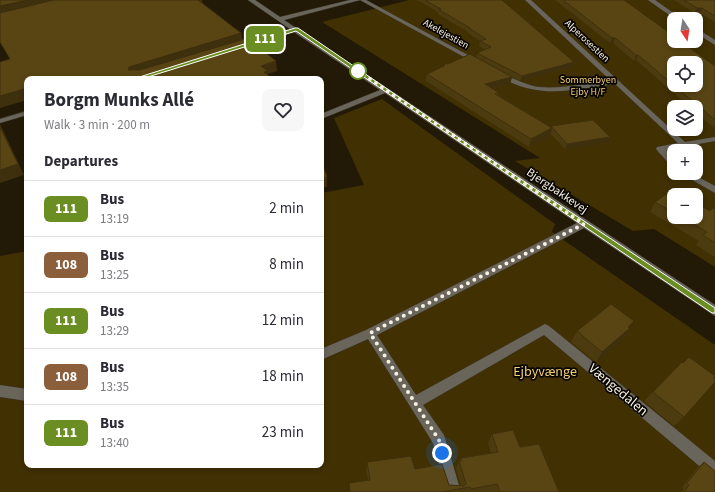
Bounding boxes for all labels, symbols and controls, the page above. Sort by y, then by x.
north arrow [667,12,703,48]
map controls [667,12,703,224]
street label: Akelejestien [421,16,471,52]
street label: Alperosestien [562,17,612,65]
line badge: 111 [242,26,288,52]
text: 111 [254,29,276,49]
button: locate [667,56,703,92]
unlabelled marker [349,62,367,80]
park label: Sommerbyen Ejby H/F [560,73,616,99]
text: Borgm Munks Allé [44,87,194,114]
button: heart [262,89,304,131]
button: layers [667,100,703,136]
text: Walk · 3 min · 200 m [44,116,150,134]
button: + [667,144,703,180]
text: Departures [44,151,118,172]
street label: Bjergbakkevej [523,164,591,218]
button: − [667,188,703,224]
text: Bus [100,189,124,210]
text: 2 min [269,198,304,219]
text: 111 [55,199,77,219]
text: 13:19 [100,210,129,228]
text: Bus [100,245,124,266]
text: 8 min [269,254,304,275]
text: 108 [55,255,77,275]
text: 13:25 [100,266,129,284]
text: Bus [100,301,124,322]
text: 12 min [262,310,304,331]
text: 111 [55,311,77,331]
text: 13:29 [100,322,129,340]
text: Bus [100,357,124,378]
street label: Vængedalen [584,359,652,421]
park label: Ejbyvænge [513,362,577,382]
text: 18 min [262,366,304,387]
text: 108 [55,367,77,387]
text: 13:35 [100,378,129,396]
text: Bus [100,413,124,434]
text: 23 min [262,422,304,443]
text: 111 [55,423,77,443]
text: 13:40 [100,434,129,452]
your location [432,443,452,463]

